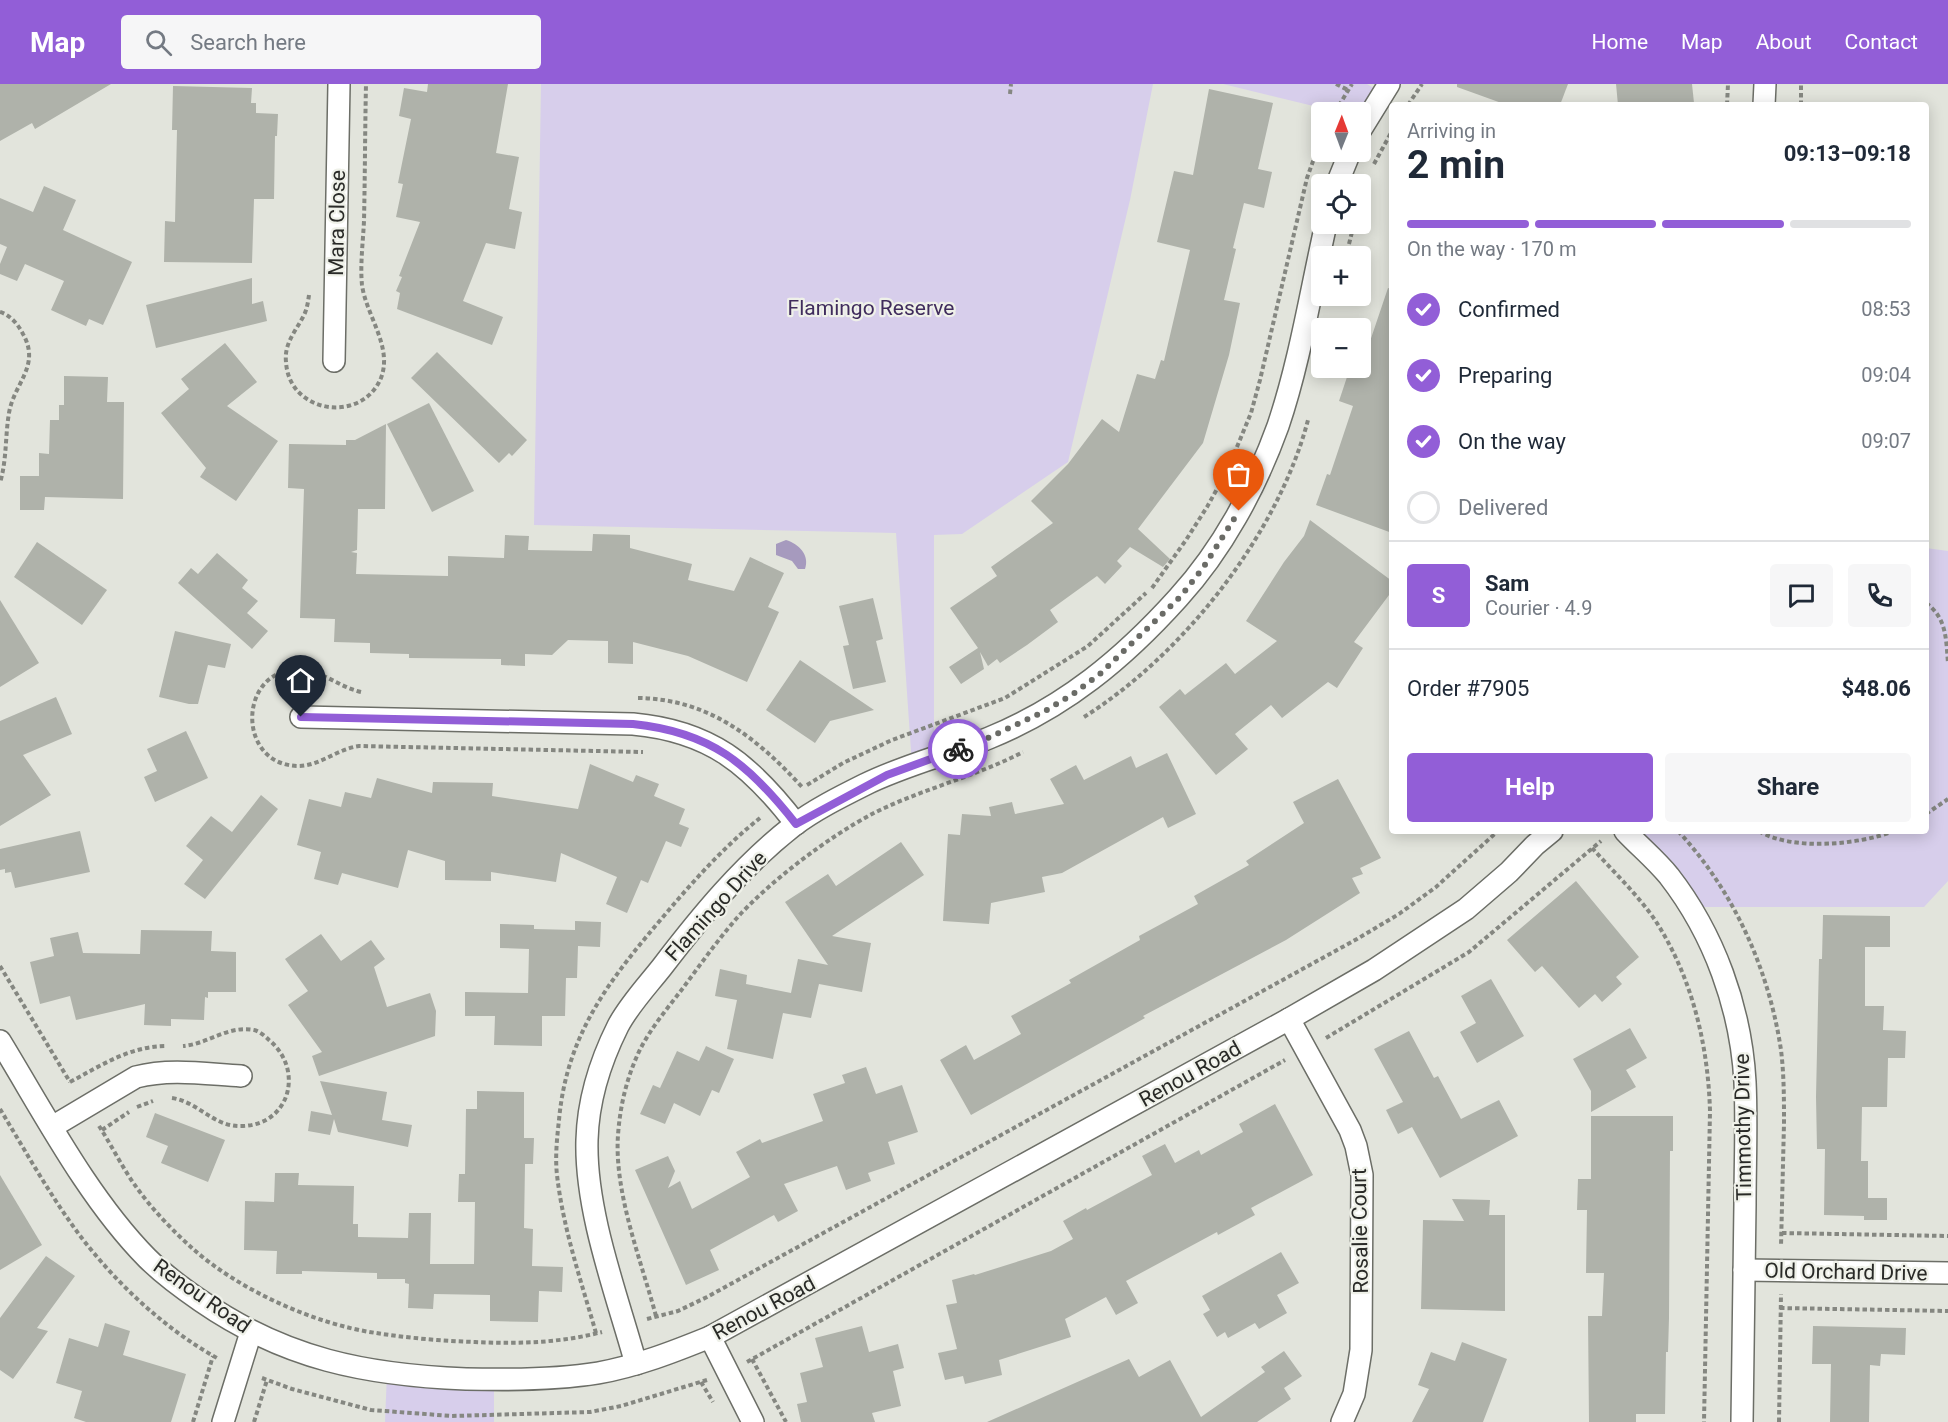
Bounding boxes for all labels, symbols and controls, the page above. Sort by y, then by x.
search box [121,15,541,69]
text: Map [30,26,85,59]
icon: search [142,26,175,59]
text: Search here [190,30,306,55]
text: Home [1592,30,1648,54]
text: Map [1681,30,1723,54]
text: About [1756,30,1812,54]
text: Contact [1845,30,1918,54]
north arrow [1311,102,1371,162]
map controls [1311,102,1371,378]
text: Arriving in [1407,119,1496,143]
text: 09:13–09:18 [1784,141,1911,166]
text: 2 min [1407,142,1505,188]
street label: Mara Close [324,170,350,276]
button: locate [1311,174,1371,234]
text: On the way · 170 m [1407,237,1576,261]
button: + [1311,246,1371,306]
icon: check [1407,293,1440,326]
park label: Flamingo Reserve [788,296,954,320]
text: Confirmed [1458,297,1560,322]
text: 08:53 [1861,297,1911,321]
button: − [1311,318,1371,378]
icon: check [1407,359,1440,392]
text: Preparing [1458,363,1552,388]
text: 09:04 [1861,363,1911,387]
icon: check [1407,425,1440,458]
text: On the way [1458,429,1566,454]
text: 09:07 [1861,429,1911,453]
pin [1213,449,1264,511]
icon: bag [1222,458,1255,491]
text: Delivered [1458,495,1548,520]
button: chat [1770,564,1833,627]
button: phone [1848,564,1911,627]
text: Sam [1485,571,1529,596]
text: S [1432,583,1445,608]
text: Courier · 4.9 [1485,596,1592,620]
pin [275,655,326,717]
icon: home [284,664,317,697]
text: Order #7905 [1407,676,1529,701]
text: $48.06 [1842,676,1911,701]
courier [928,719,988,779]
icon: bike [942,733,975,766]
button: Help [1407,753,1653,822]
button: Share [1665,753,1911,822]
street label: Flamingo Drive [660,846,772,966]
street label: Renou Road [1135,1036,1245,1112]
street label: Timmothy Drive [1730,1053,1756,1201]
street label: Rosalie Court [1347,1168,1373,1294]
street label: Renou Road [149,1254,255,1338]
street label: Old Orchard Drive [1764,1259,1928,1285]
street label: Renou Road [709,1271,819,1345]

